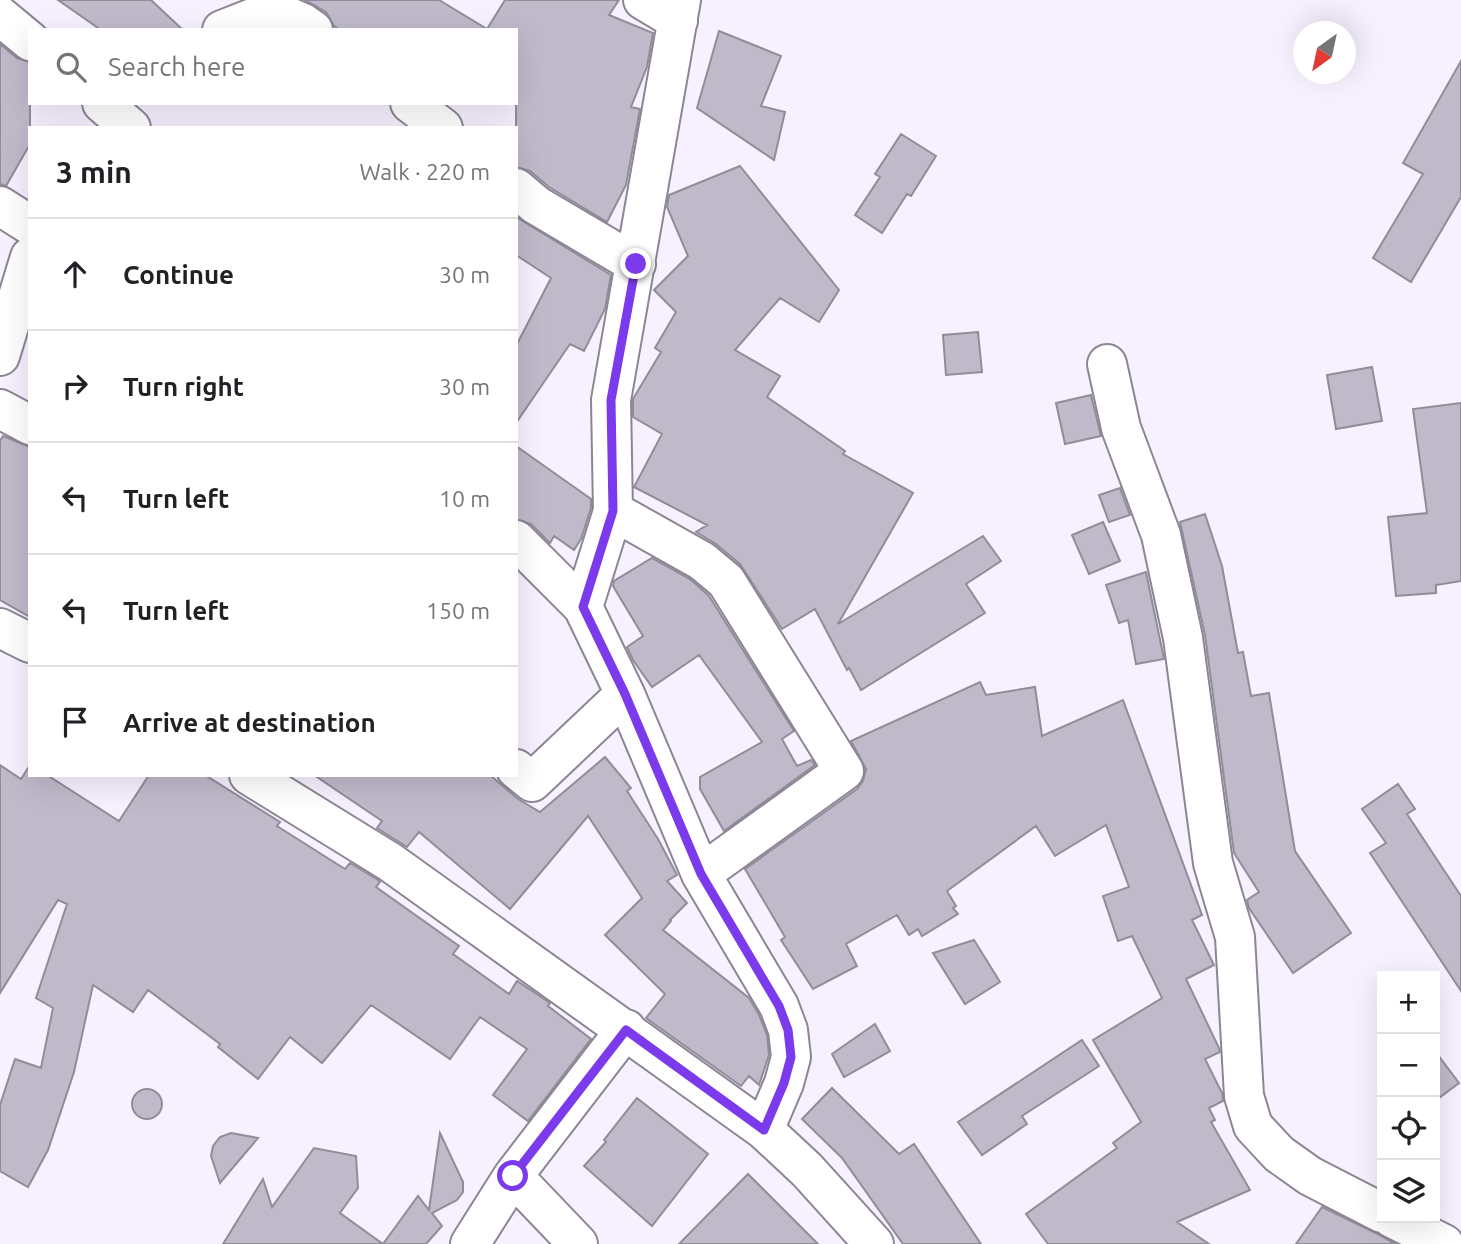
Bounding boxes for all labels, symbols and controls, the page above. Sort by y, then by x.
north arrow [1293,21,1356,84]
search box [28,28,518,105]
icon: search [52,48,90,86]
text: Search here [108,52,245,81]
text: 3 min [56,155,132,189]
text: Walk · 220 m [359,159,490,184]
route end [620,248,651,279]
icon: ahead [56,255,94,293]
text: Continue [123,260,234,289]
text: 30 m [439,262,490,287]
icon: right [56,367,94,405]
text: Turn right [123,372,244,401]
text: 30 m [439,374,490,399]
icon: left [56,479,94,517]
text: Turn left [123,484,229,513]
text: 10 m [439,486,490,511]
icon: left [56,591,94,629]
text: Turn left [123,596,229,625]
text: 150 m [426,598,490,623]
icon: arrive [56,703,94,741]
text: Arrive at destination [123,708,376,737]
map controls [1377,971,1440,1223]
button: + [1377,971,1440,1034]
button: − [1377,1034,1440,1097]
button: locate [1377,1097,1440,1160]
route start [497,1160,528,1191]
button: layers [1377,1160,1440,1223]

